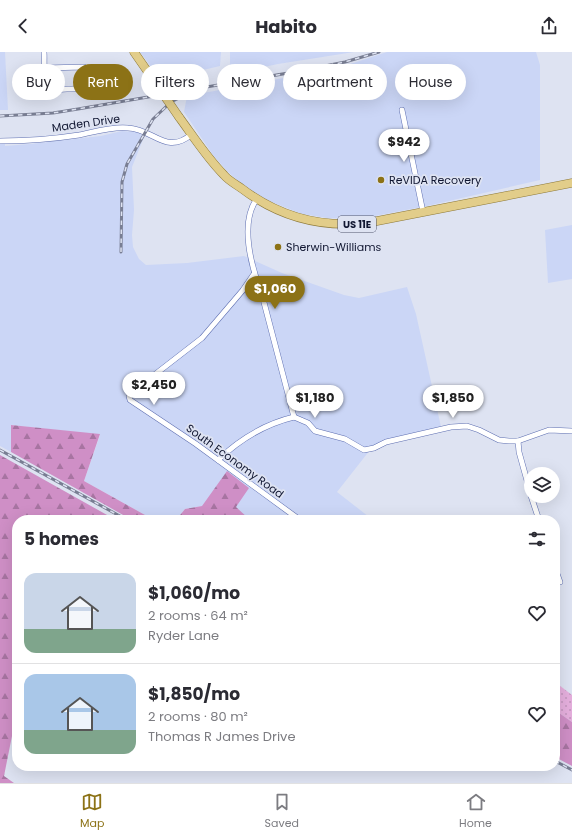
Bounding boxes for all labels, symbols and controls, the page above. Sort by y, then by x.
text: Habito [255,14,317,39]
icon: back [12,15,34,37]
icon: share [538,15,560,37]
chip: Buy [12,64,65,100]
chip: Rent [73,64,133,100]
chip: Filters [141,64,209,100]
chip: New [217,64,275,100]
chip: Apartment [283,64,387,100]
chip: House [395,64,466,100]
street label: Maden Drive [51,110,121,136]
pin: $942 [380,129,428,163]
text: $942 [388,132,420,151]
place label: ReVIDA Recovery [389,172,482,188]
marker: ReVIDA Recovery [376,175,386,185]
road number: US 11E [338,216,376,232]
place label: Sherwin-Williams [286,239,382,255]
marker: Sherwin-Williams [273,242,283,252]
pin: $1,060 [242,276,308,310]
text: $1,060 [254,279,296,298]
pin: $2,450 [121,372,187,406]
text: $2,450 [131,375,177,394]
pin: $1,180 [282,385,348,419]
pin: $1,850 [420,385,486,419]
text: $1,180 [296,388,334,407]
text: $1,850 [432,388,474,407]
street label: South Economy Road [183,420,287,502]
map controls [524,467,560,503]
button: layers [524,467,560,503]
text: 5 homes [24,527,99,551]
icon: filters [526,528,548,550]
text: $1,060/mo [148,581,240,605]
icon: home [56,589,104,637]
icon: heart [526,602,548,624]
text: 2 rooms · 64 m² [148,606,248,625]
text: Ryder Lane [148,626,219,645]
text: $1,850/mo [148,682,240,706]
icon: home [56,690,104,738]
icon: heart [526,703,548,725]
text: 2 rooms · 80 m² [148,707,248,726]
text: Thomas R James Drive [148,727,295,746]
tab: Map [80,791,104,832]
tab: Saved [265,791,299,832]
tab: Home [459,791,492,832]

